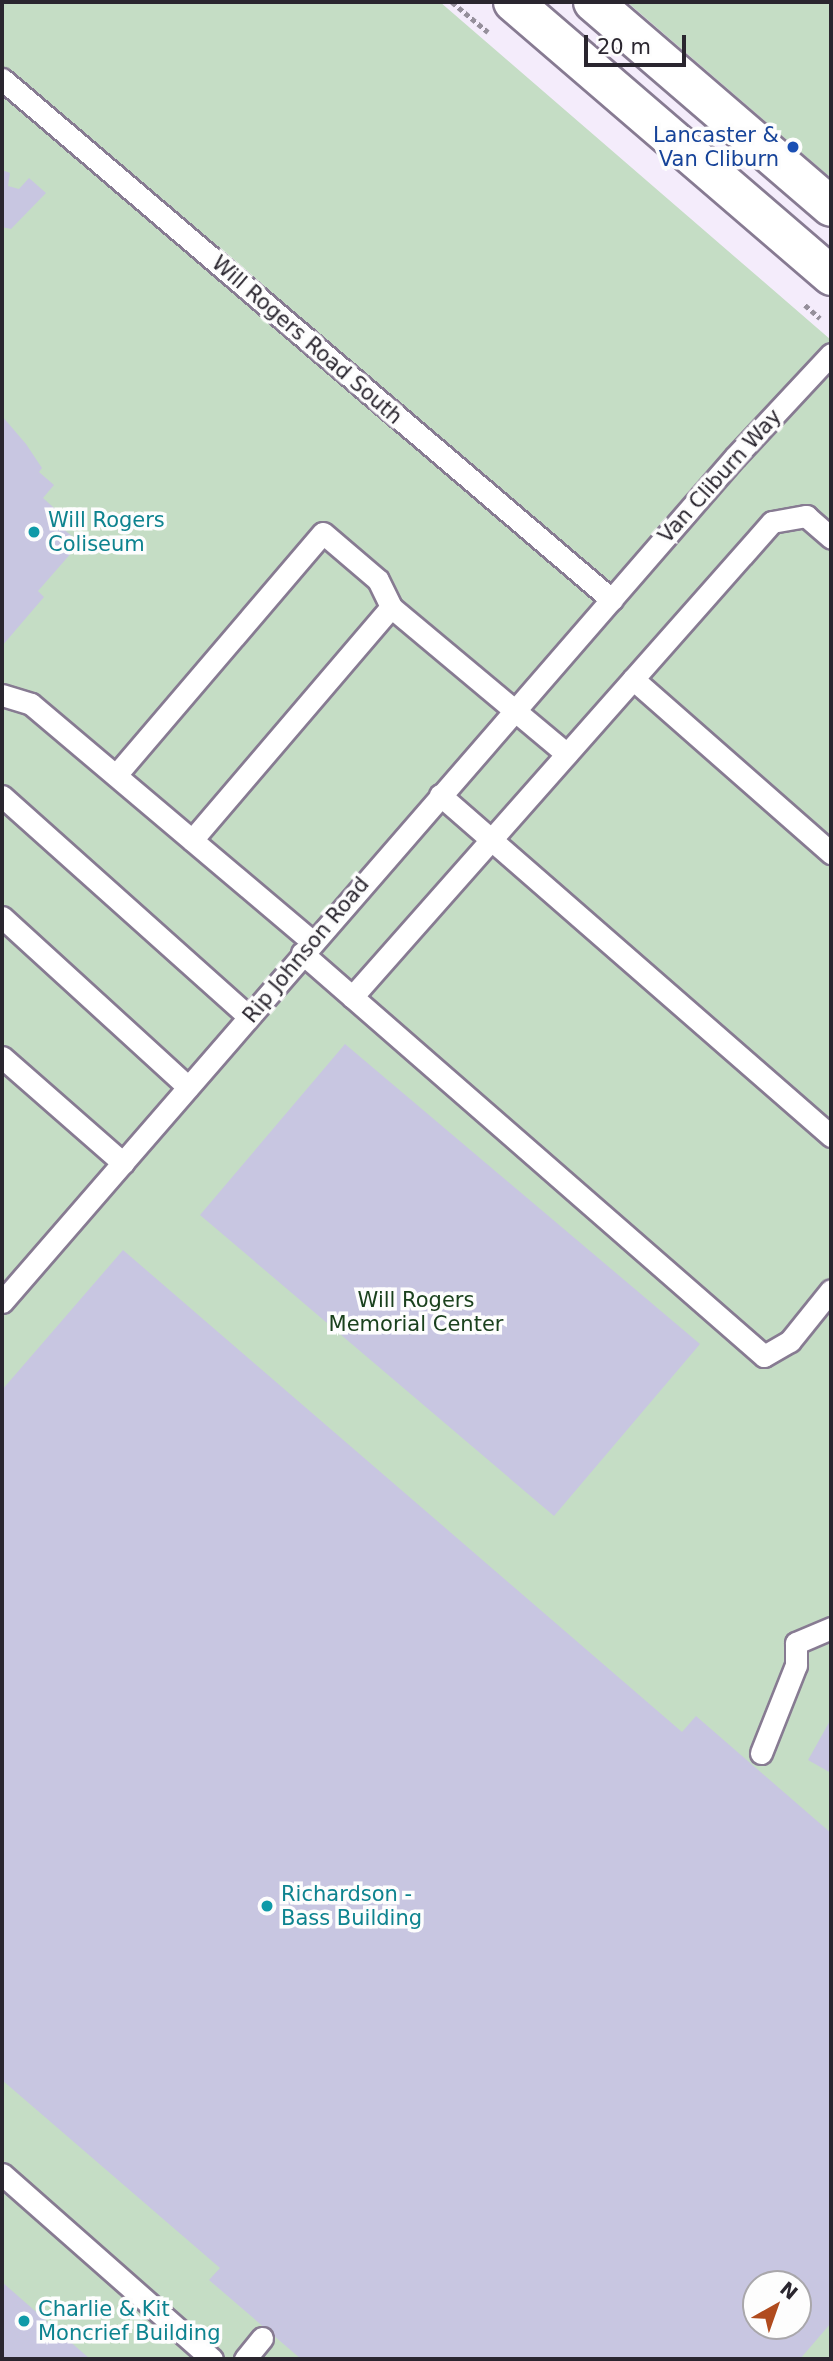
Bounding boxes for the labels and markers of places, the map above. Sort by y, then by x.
place label: Lancaster & Van Cliburn [653,122,779,172]
marker: Lancaster & Van Cliburn [785,139,801,155]
place label: Will Rogers Coliseum [48,507,165,557]
marker: Will Rogers Coliseum [26,524,42,540]
place label: Richardson - Bass Building [281,1881,422,1931]
marker: Richardson - Bass Building [259,1898,275,1914]
place label: Charlie & Kit Moncrief Building [38,2296,220,2346]
marker: Charlie & Kit Moncrief Building [16,2313,32,2329]

